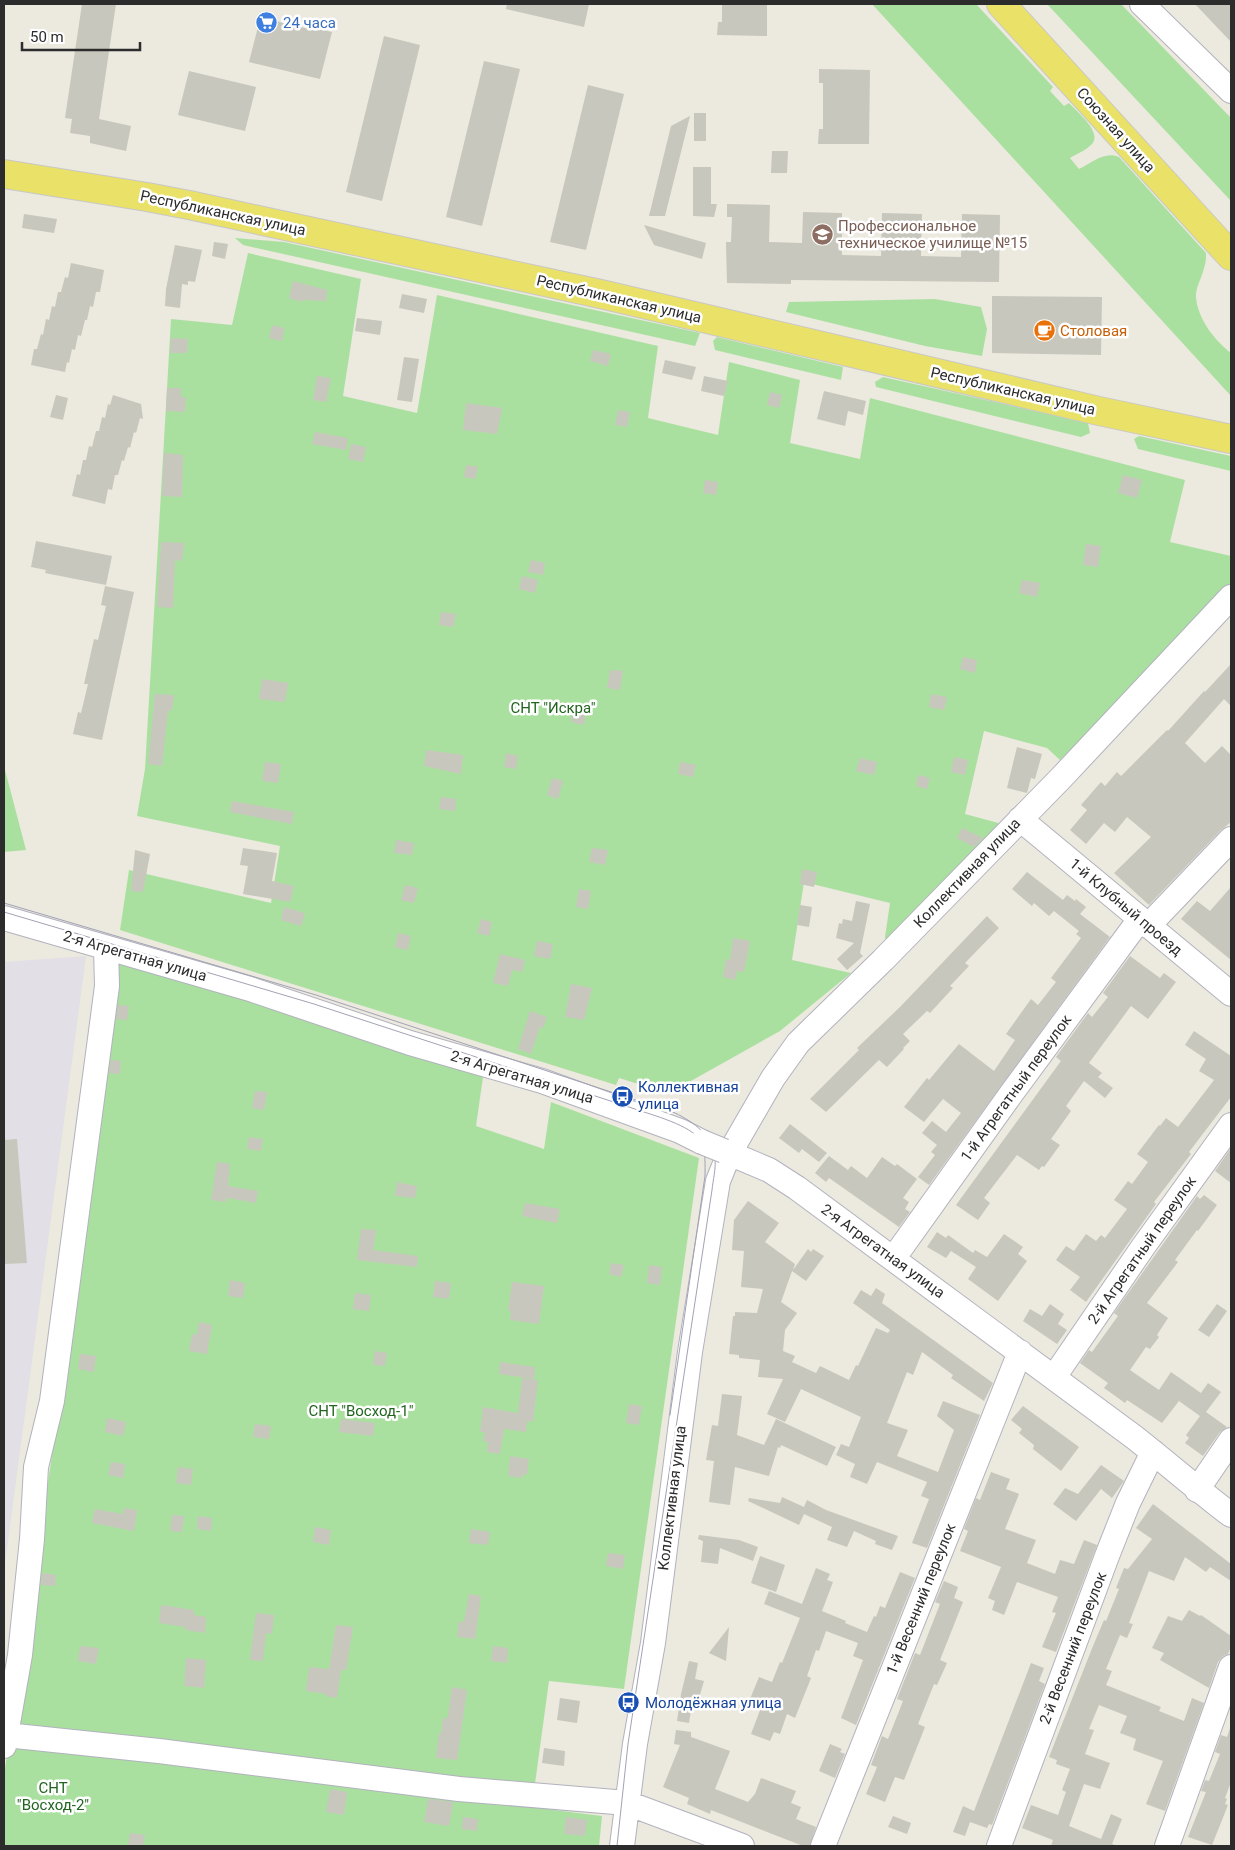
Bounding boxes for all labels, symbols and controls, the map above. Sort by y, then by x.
supermarket icon: 24 часа [255,11,279,35]
place label: 24 часа [283,14,336,32]
scale bar [22,20,140,52]
text: 50 m [30,28,64,46]
street label: Союзная улица [1073,84,1159,176]
street label: Республиканская улица [139,187,307,239]
place label: Профессиональное техническое училище №15 [838,217,1027,252]
school or university icon: Профессиональное техническое училище №15 [810,223,834,247]
street label: Республиканская улица [535,271,703,327]
cafe icon: Столовая [1032,319,1056,343]
place label: Столовая [1060,322,1127,340]
street label: Республиканская улица [929,363,1097,419]
park label: СНТ "Искра" [511,699,596,717]
street label: Коллективная улица [910,814,1024,932]
street label: 1-й Клубный проезд [1066,855,1186,959]
street label: 2-я Агрегатная улица [61,927,209,985]
street label: 1-й Агрегатный переулок [957,1011,1075,1165]
street label: 2-я Агрегатная улица [448,1047,596,1107]
place label: Коллективная улица [638,1078,739,1113]
bus stop icon: Коллективная улица [610,1084,634,1108]
street label: 2-й Агрегатный переулок [1084,1172,1200,1328]
street label: 2-я Агрегатная улица [818,1200,948,1302]
park label: СНТ "Восход-1" [309,1402,414,1420]
street label: Коллективная улица [654,1425,690,1571]
street label: 1-й Весенний переулок [882,1521,960,1677]
street label: 2-й Весенний переулок [1036,1569,1110,1727]
bus stop icon: Молодёжная улица [617,1691,641,1715]
place label: Молодёжная улица [645,1694,782,1712]
park label: СНТ "Восход-2" [17,1779,89,1814]

